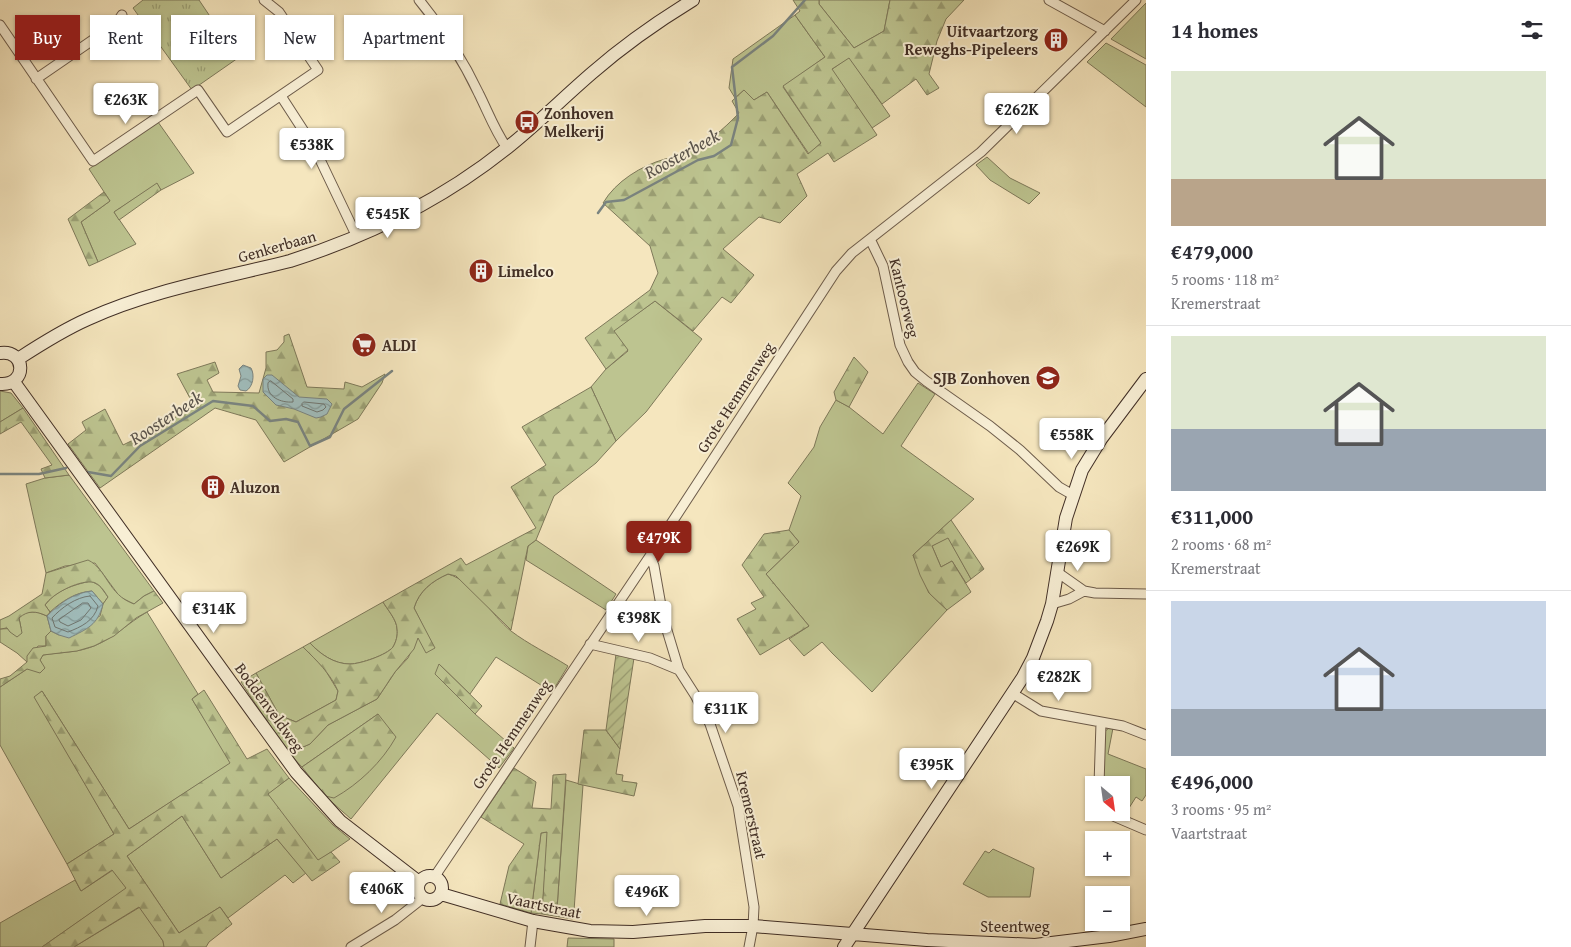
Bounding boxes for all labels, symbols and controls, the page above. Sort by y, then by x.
chip: Buy [15,15,80,60]
chip: Rent [90,15,161,60]
chip: Filters [171,15,255,60]
chip: New [265,15,334,60]
chip: Apartment [344,15,463,60]
text: 14 homes [1171,15,1258,46]
icon: filters [1518,16,1546,44]
place label: Uitvaartzorg Reweghs-Pipeleers [904,19,1039,61]
building icon: Uitvaartzorg Reweghs-Pipeleers [1043,27,1069,53]
pin: €263K [91,82,161,125]
text: €263K [104,87,148,111]
pin: €262K [982,92,1052,135]
text: €262K [995,97,1039,121]
place label: Zonhoven Melkerij [544,101,614,143]
icon: home [1314,103,1404,193]
bus stop icon: Zonhoven Melkerij [514,109,540,135]
water label: Roosterbeek [638,121,725,186]
pin: €538K [277,128,347,170]
text: €538K [290,132,334,156]
pin: €545K [353,196,423,239]
text: €545K [366,201,410,225]
street label: Genkerbaan [235,223,319,269]
text: €479,000 [1171,236,1253,267]
street label: Kantoorweg [884,256,926,340]
building icon: Limelco [468,258,494,284]
place label: Limelco [498,259,554,283]
text: 5 rooms · 118 m² [1171,267,1279,291]
text: Kremerstraat [1171,291,1261,315]
supermarket icon: ALDI [351,332,377,358]
place label: ALDI [382,333,416,357]
street label: Grote Hemmenweg [690,337,780,457]
school or university icon: SJB Zonhoven [1035,365,1061,391]
place label: SJB Zonhoven [933,366,1031,390]
icon: home [1314,369,1404,459]
water label: Roosterbeek [123,383,208,452]
pin: €558K [1037,418,1107,460]
text: €558K [1050,422,1094,446]
building icon: Aluzon [200,474,226,500]
place label: Aluzon [230,475,281,499]
text: €311,000 [1171,501,1253,532]
pin: €479K [624,520,694,563]
text: €479K [637,525,681,549]
pin: €269K [1043,530,1113,572]
text: 2 rooms · 68 m² [1171,532,1271,556]
text: €269K [1056,534,1100,558]
text: Kremerstraat [1171,556,1261,580]
pin: €314K [179,592,249,634]
text: €314K [192,596,236,620]
pin: €398K [604,600,674,643]
text: €398K [617,605,661,629]
icon: home [1314,634,1404,724]
street label: Boddenveldweg [229,657,311,757]
pin: €282K [1024,660,1094,702]
text: €282K [1037,664,1081,688]
street label: Grote Hemmenweg [465,674,557,794]
pin: €311K [691,692,761,734]
text: €311K [704,696,748,720]
pin: €395K [897,748,967,790]
text: €395K [910,752,954,776]
text: €496,000 [1171,766,1253,797]
street label: Kremerstraat [730,769,774,862]
north arrow [1085,776,1130,821]
map controls [1085,776,1130,931]
text: 3 rooms · 95 m² [1171,797,1271,821]
text: Vaartstraat [1171,821,1247,845]
button: + [1085,831,1130,876]
pin: €406K [347,872,417,914]
pin: €496K [612,874,682,917]
text: €406K [360,876,404,900]
text: €496K [625,879,669,903]
street label: Vaartstraat [504,885,584,925]
button: − [1085,886,1130,931]
street label: Steentweg [980,914,1050,938]

